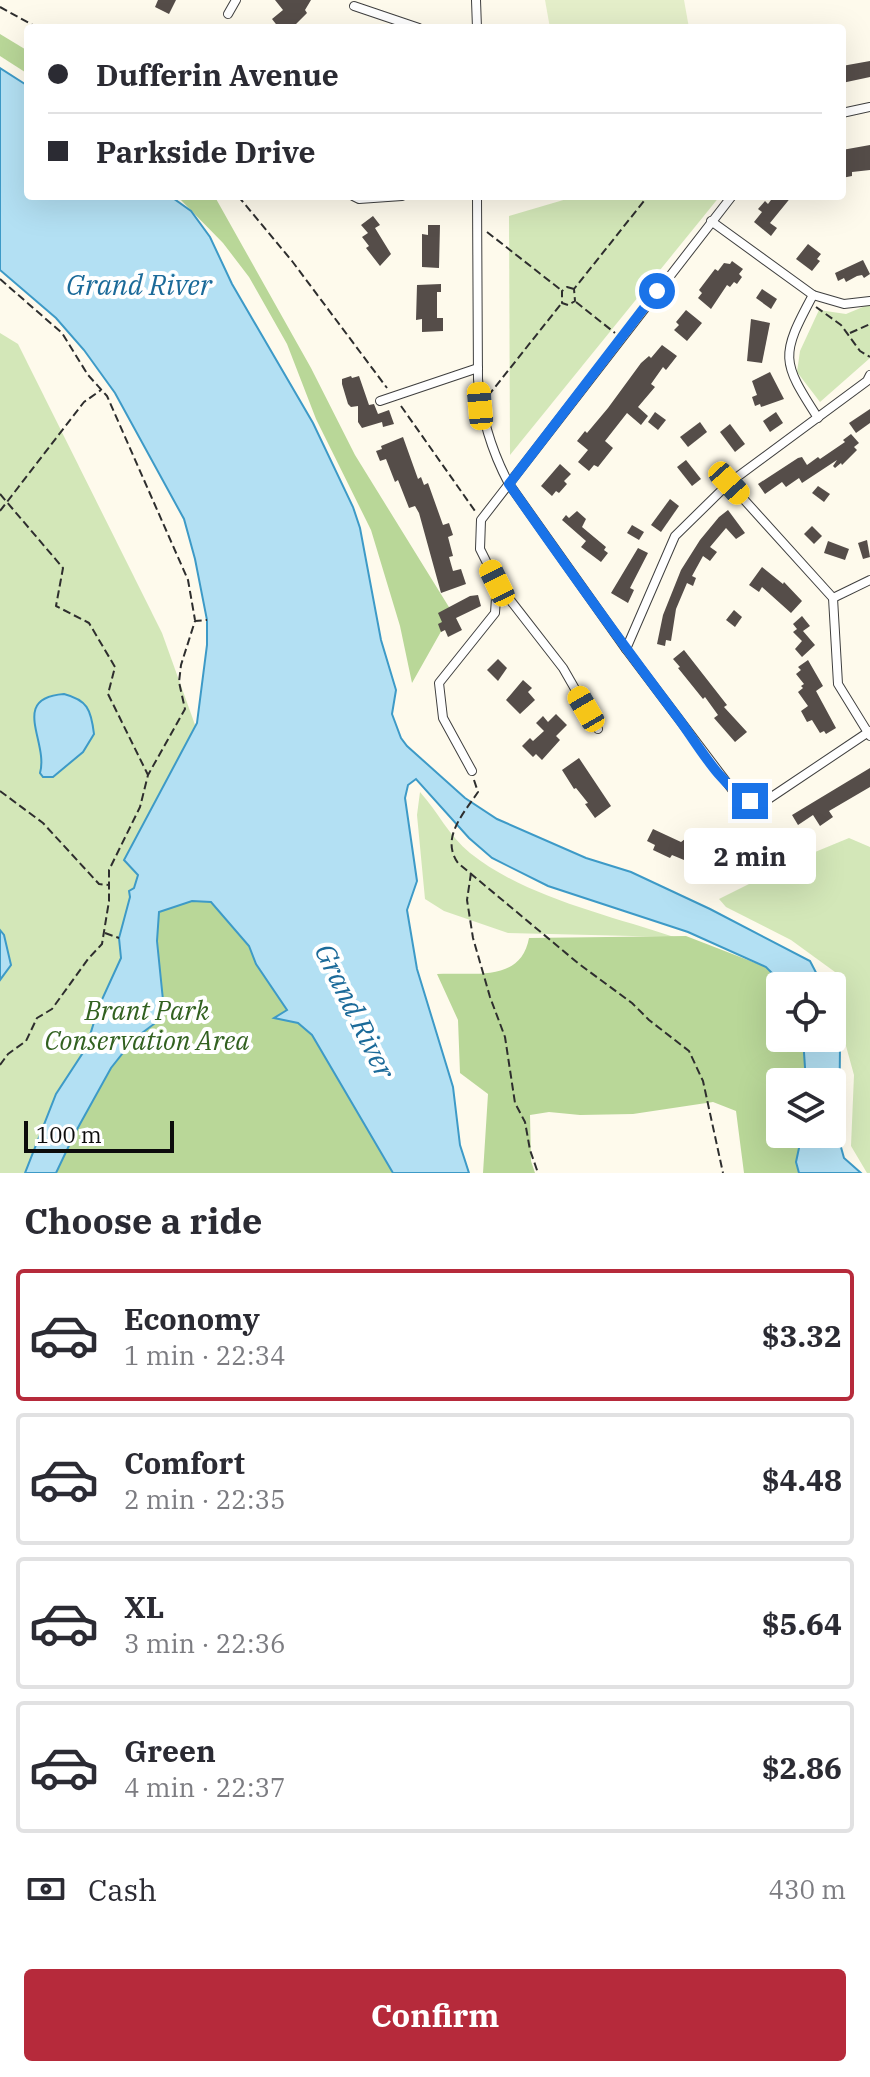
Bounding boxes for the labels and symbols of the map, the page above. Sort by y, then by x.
water label: Grand River [66,266,213,303]
route start [639,273,675,309]
car [466,381,494,431]
car [704,457,754,509]
car [476,556,518,610]
car [564,682,608,736]
route end [732,783,768,819]
callout: 2 min [684,829,816,885]
water label: Grand River [307,937,404,1085]
park label: Brant Park Conservation Area [44,993,250,1057]
scale bar [24,1117,174,1153]

